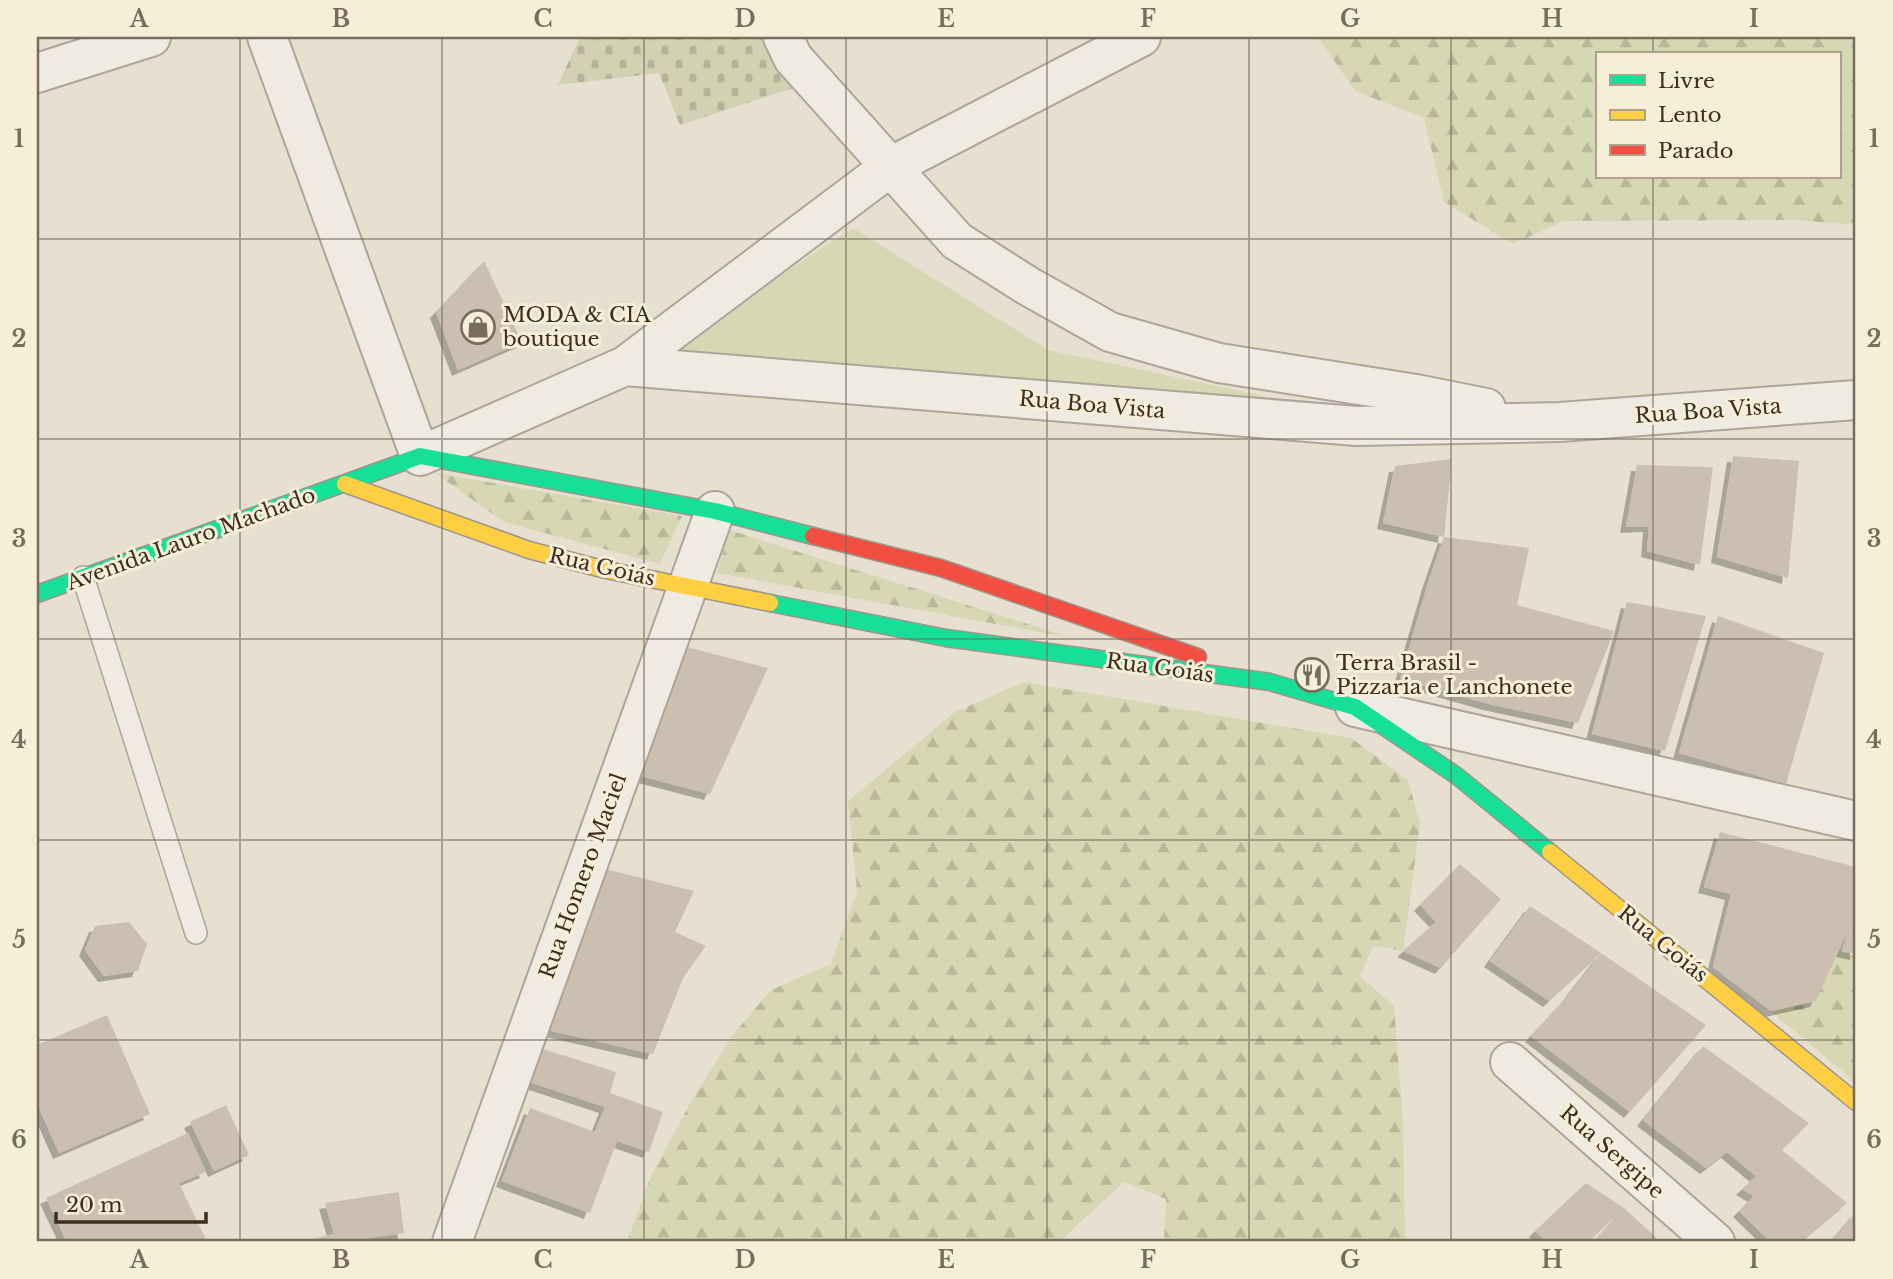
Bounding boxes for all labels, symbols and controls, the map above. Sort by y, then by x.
text: A [129,5,150,33]
text: B [332,5,350,33]
text: C [534,5,552,33]
text: D [734,5,756,33]
text: E [937,5,955,33]
text: F [1140,5,1156,33]
text: G [1340,5,1360,33]
text: H [1541,5,1563,33]
text: I [1749,5,1759,33]
legend [1596,52,1840,178]
text: Livre [1658,68,1715,94]
text: Lento [1658,102,1721,128]
text: 1 [14,125,24,153]
text: 1 [1869,125,1879,153]
text: Parado [1658,138,1733,164]
place label: MODA & CIA boutique [502,302,652,352]
shop icon: MODA & CIA boutique [459,308,497,346]
text: 2 [12,325,26,353]
text: 2 [1867,325,1881,353]
street label: Rua Boa Vista [1018,386,1167,424]
street label: Rua Boa Vista [1634,393,1783,429]
street label: Avenida Lauro Machado [62,482,319,597]
text: 3 [12,525,26,553]
text: 3 [1867,525,1881,553]
street label: Rua Goiás [546,542,658,592]
street label: Rua Goiás [1105,648,1215,688]
place label: Terra Brasil - Pizzaria e Lanchonete [1336,650,1573,700]
restaurant icon: Terra Brasil - Pizzaria e Lanchonete [1293,656,1331,694]
text: 4 [11,726,27,754]
text: 4 [1866,726,1882,754]
street label: Rua Homero Maciel [534,770,632,982]
street label: Rua Goiás [1613,900,1713,988]
text: 5 [12,926,26,954]
text: 5 [1867,926,1881,954]
street label: Rua Sergipe [1555,1100,1669,1204]
text: 6 [11,1126,27,1154]
text: 6 [1866,1126,1882,1154]
scale bar [56,1181,206,1225]
text: 20 m [66,1192,123,1218]
text: A [129,1246,150,1274]
text: B [332,1246,350,1274]
text: C [534,1246,552,1274]
text: D [734,1246,756,1274]
text: E [937,1246,955,1274]
text: F [1140,1246,1156,1274]
text: G [1340,1246,1360,1274]
text: H [1541,1246,1563,1274]
text: I [1749,1246,1759,1274]

